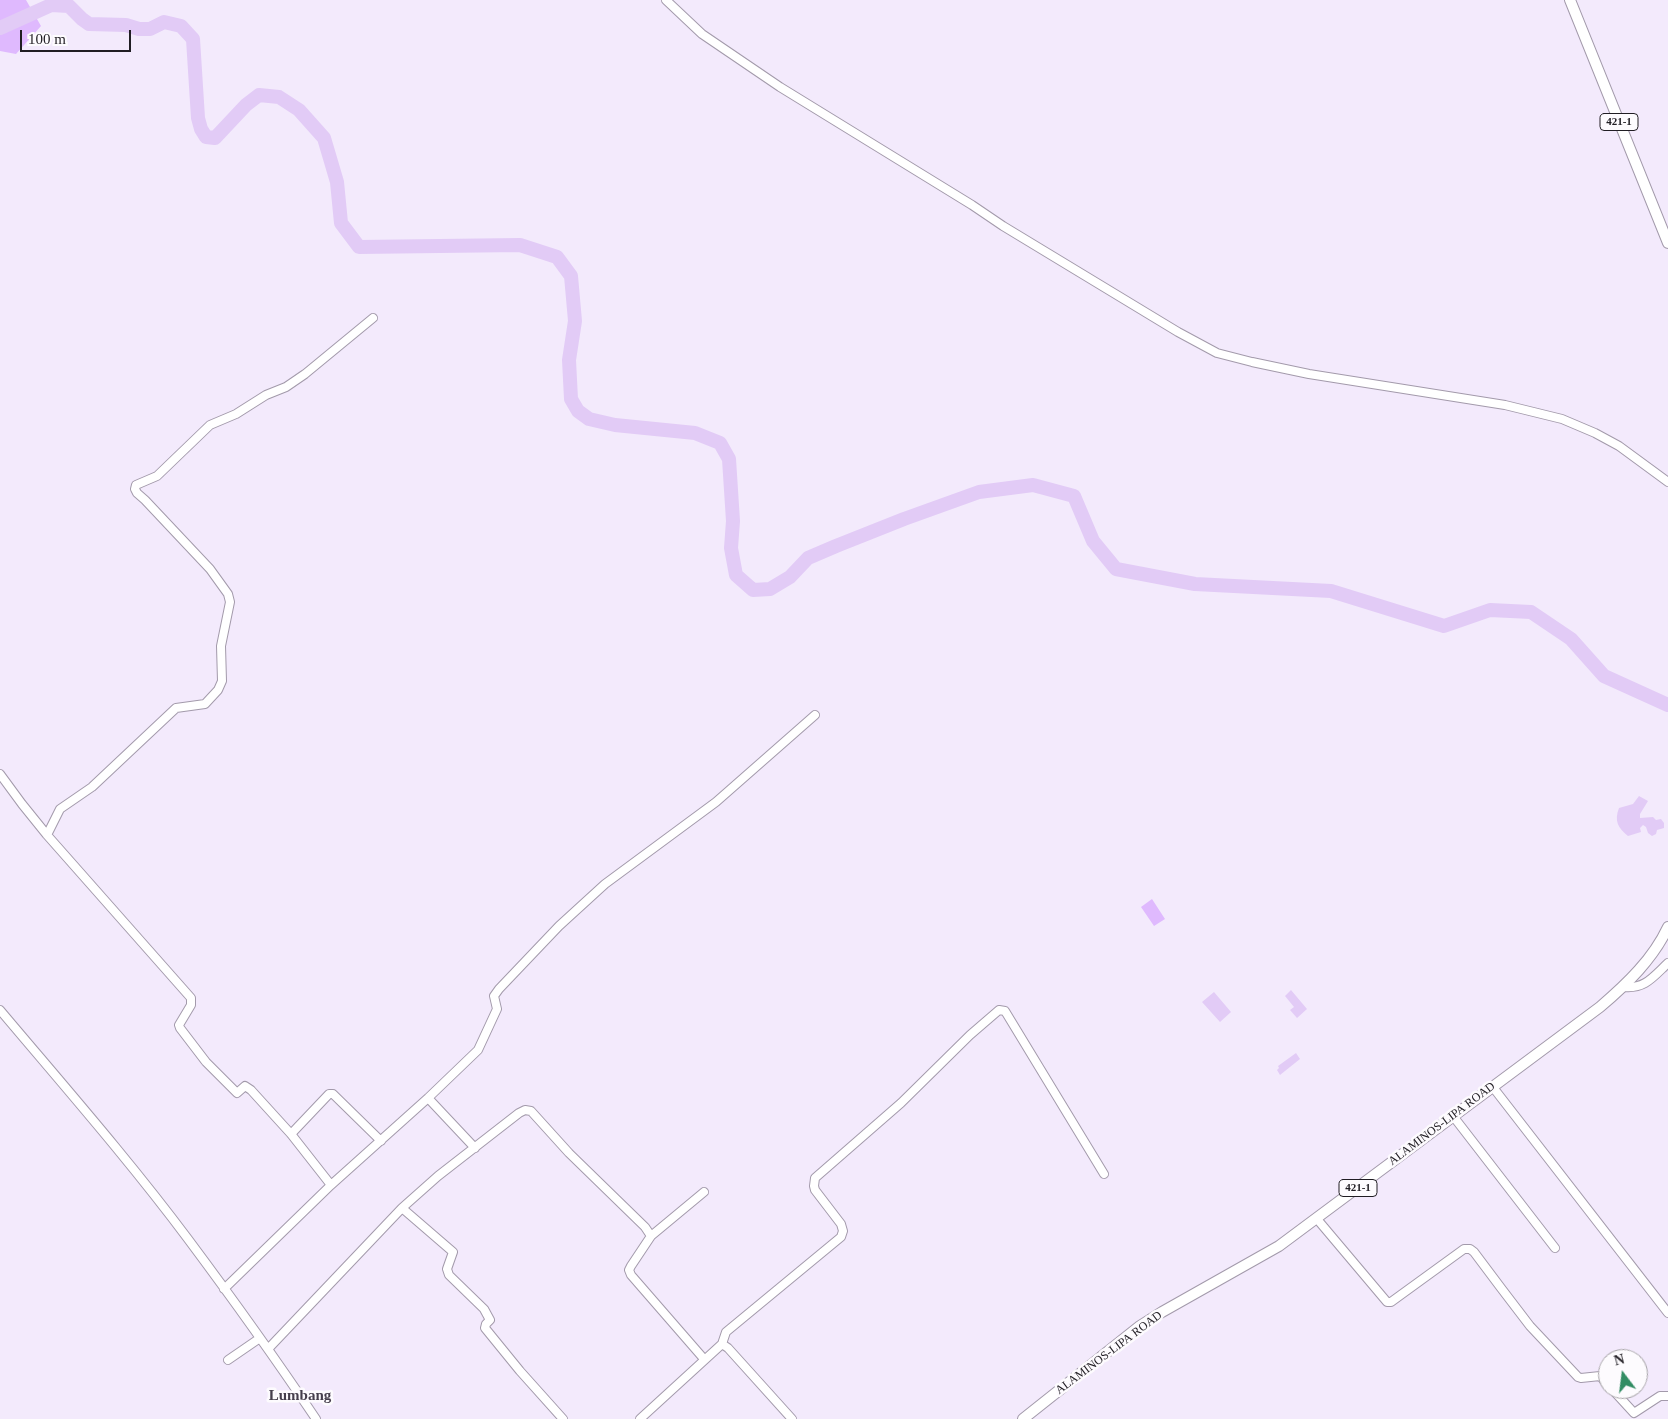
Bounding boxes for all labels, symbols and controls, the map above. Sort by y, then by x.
scale bar [22,20,134,52]
text: 100 m [28,31,66,47]
road number: 421-1 [1600,114,1638,130]
street label: ALAMINOS-LIPA ROAD [1386,1079,1498,1169]
road number: 421-1 [1339,1180,1377,1196]
street label: ALAMINOS-LIPA ROAD [1053,1308,1165,1398]
north arrow [1598,1349,1648,1399]
text: N [1612,1351,1626,1369]
district label: Lumbang [269,1387,331,1405]

